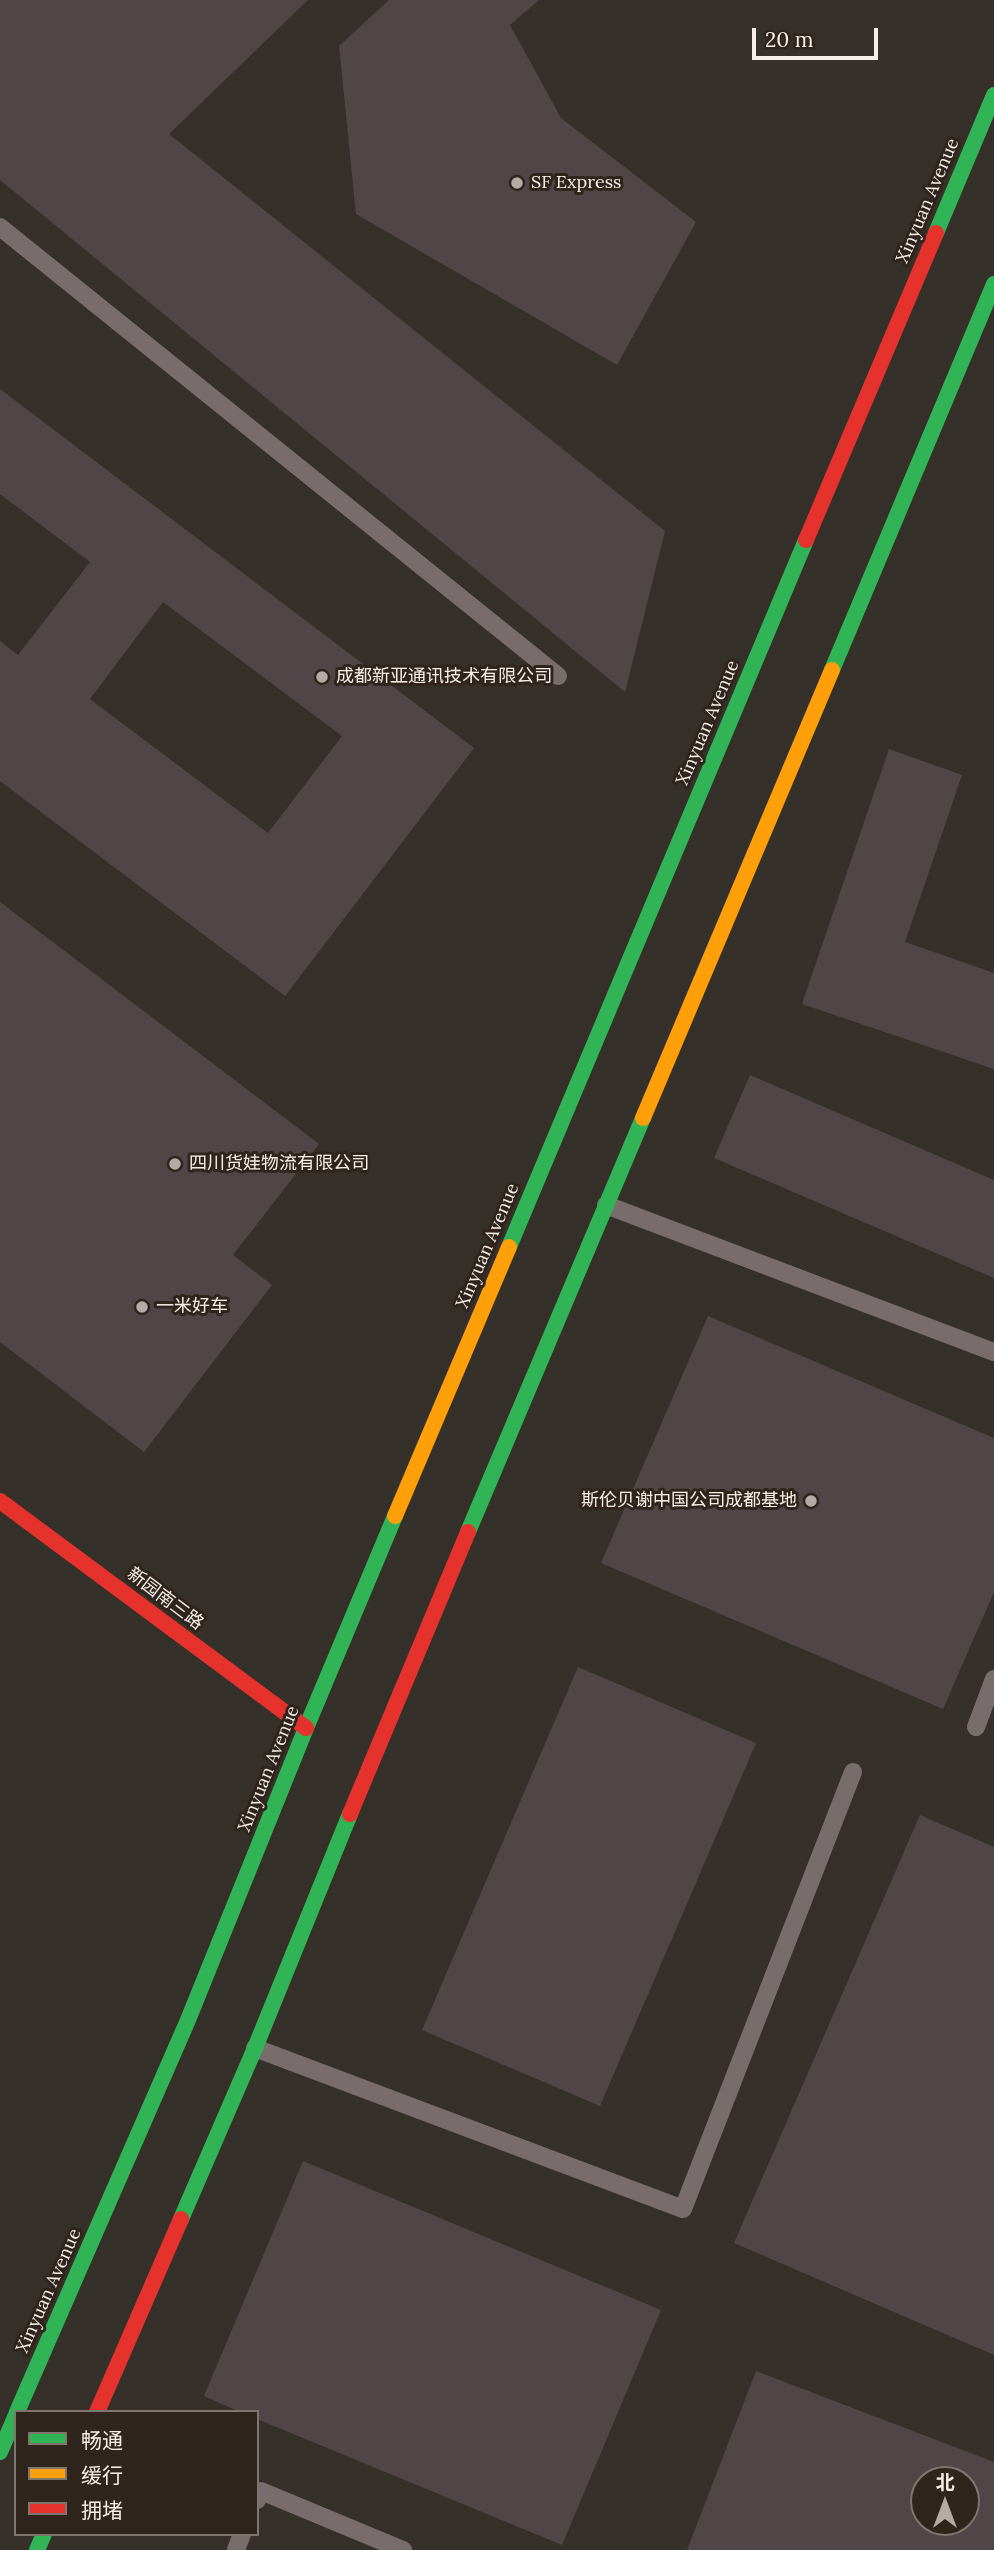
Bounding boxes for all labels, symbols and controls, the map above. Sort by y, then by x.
scale bar [756,14,882,58]
text: 20 m [765,26,814,53]
street label: Xinyuan Avenue [892,135,964,267]
place label: SF Express [531,172,621,194]
marker: SF Express [509,175,525,191]
street label: Xinyuan Avenue [672,657,744,789]
place label: 成都新亚通讯技术有限公司 [336,666,552,688]
marker: 成都新亚通讯技术有限公司 [314,669,330,685]
place label: 四川货娃物流有限公司 [189,1153,369,1175]
marker: 四川货娃物流有限公司 [167,1156,183,1172]
street label: Xinyuan Avenue [452,1180,524,1312]
place label: 一米好车 [156,1296,228,1318]
marker: 一米好车 [134,1299,150,1315]
place label: 斯伦贝谢中国公司成都基地 [581,1490,797,1512]
marker: 斯伦贝谢中国公司成都基地 [803,1493,819,1509]
street label: 新园南三路 [123,1563,207,1635]
street label: Xinyuan Avenue [234,1703,304,1835]
street label: Xinyuan Avenue [12,2225,86,2357]
legend [14,2410,259,2536]
text: 畅通 [81,2427,123,2454]
text: 缓行 [81,2462,123,2489]
north arrow [910,2466,980,2536]
text: 北 [935,2470,955,2494]
text: 拥堵 [81,2497,123,2524]

